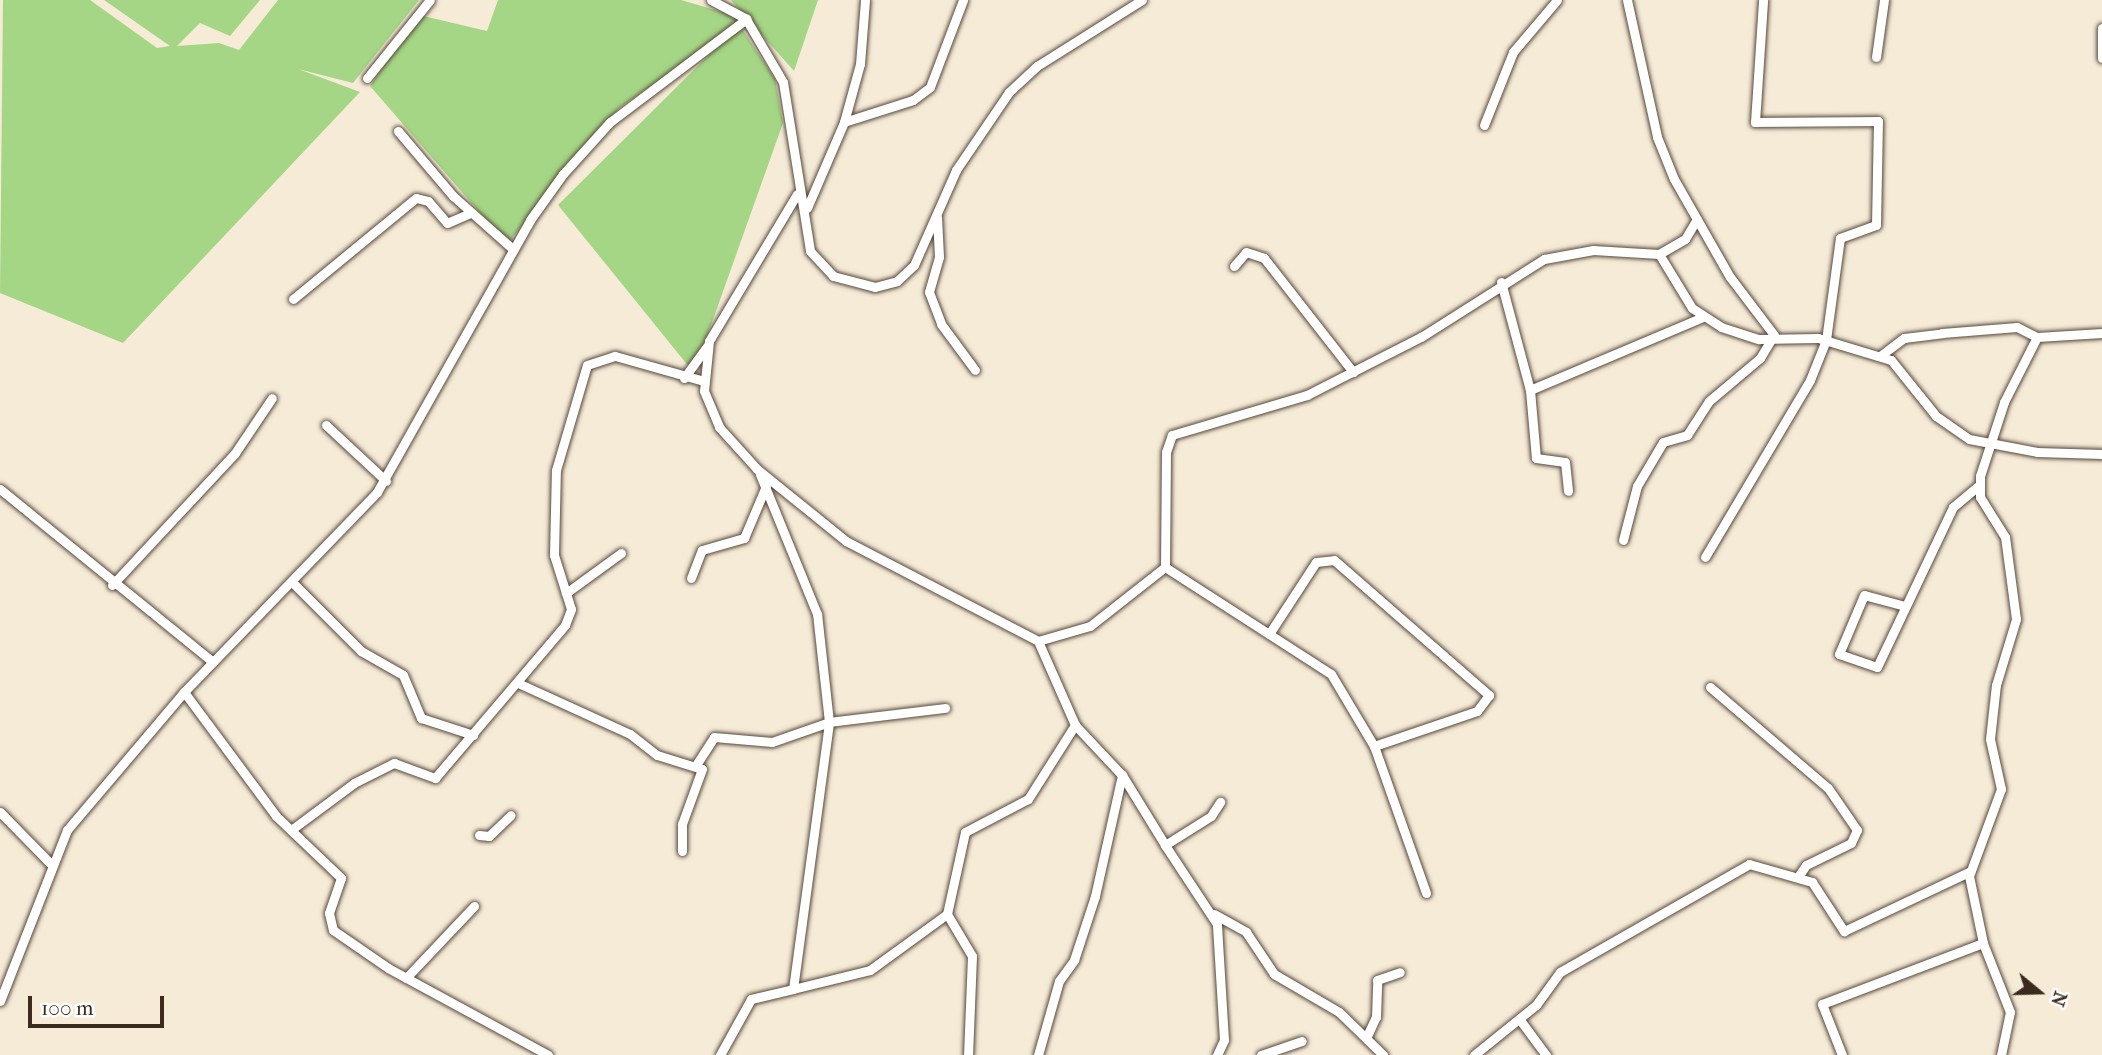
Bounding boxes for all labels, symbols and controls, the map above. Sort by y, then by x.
north arrow [2004,957,2074,1027]
scale bar [32,982,168,1026]
text: N [2046,988,2072,1009]
text: 100 m [41,996,94,1020]

